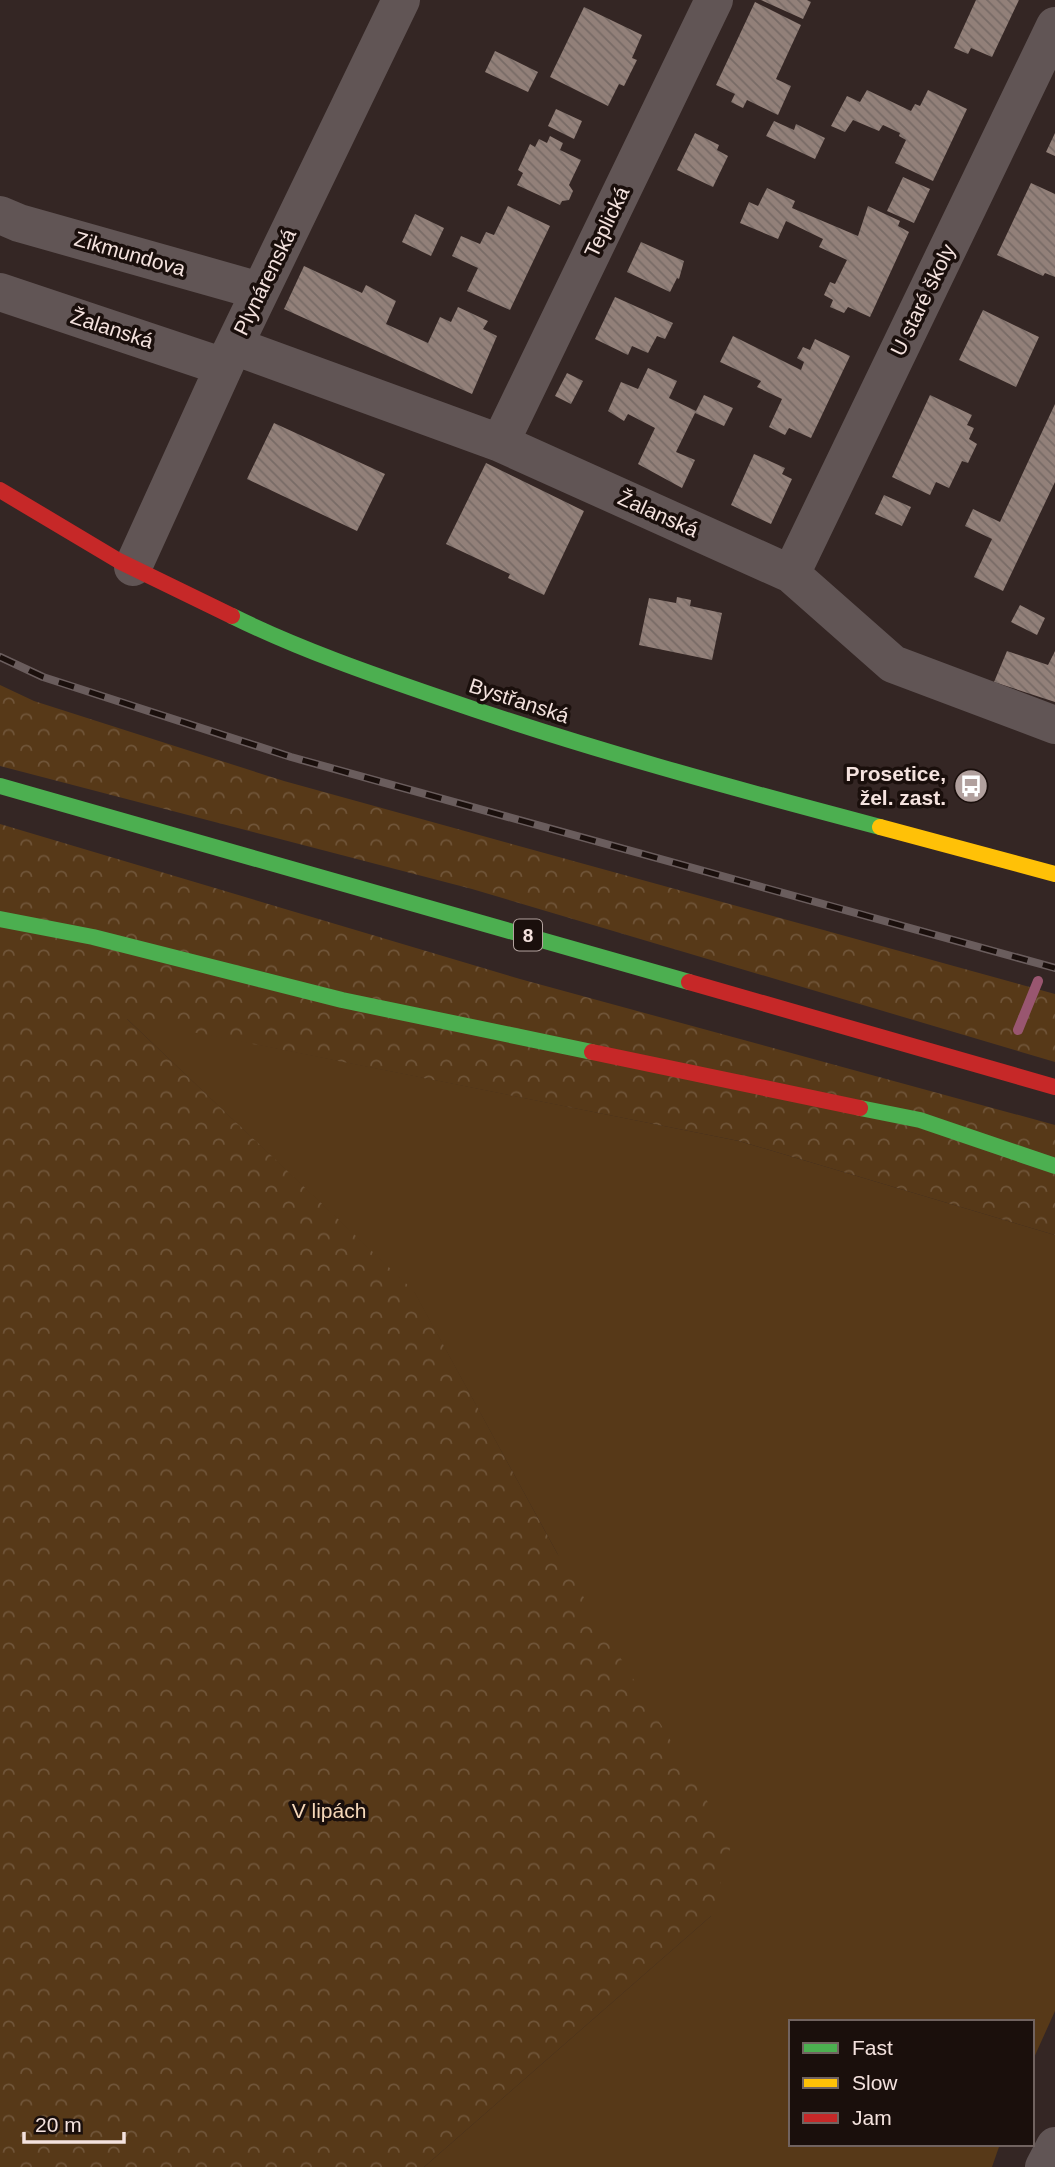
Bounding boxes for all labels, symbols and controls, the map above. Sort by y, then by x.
street label: Teplická [580,182,634,261]
street label: Plynárenská [229,225,300,339]
street label: Zikmundova [72,227,189,280]
street label: U staré školy [886,240,960,359]
street label: Žalanská [68,304,157,353]
street label: Žalanská [615,486,702,542]
street label: Bystřanská [466,674,572,728]
place label: Prosetice, žel. zast. [846,762,946,809]
bus stop icon: Prosetice, žel. zast. [952,767,990,805]
road number: 8 [514,920,542,951]
park label: V lipách [292,1799,366,1822]
legend [789,2020,1034,2146]
text: Fast [852,2036,893,2059]
text: Slow [852,2071,898,2094]
scale bar [24,2100,124,2144]
text: Jam [852,2106,892,2129]
text: 20 m [35,2113,82,2136]

